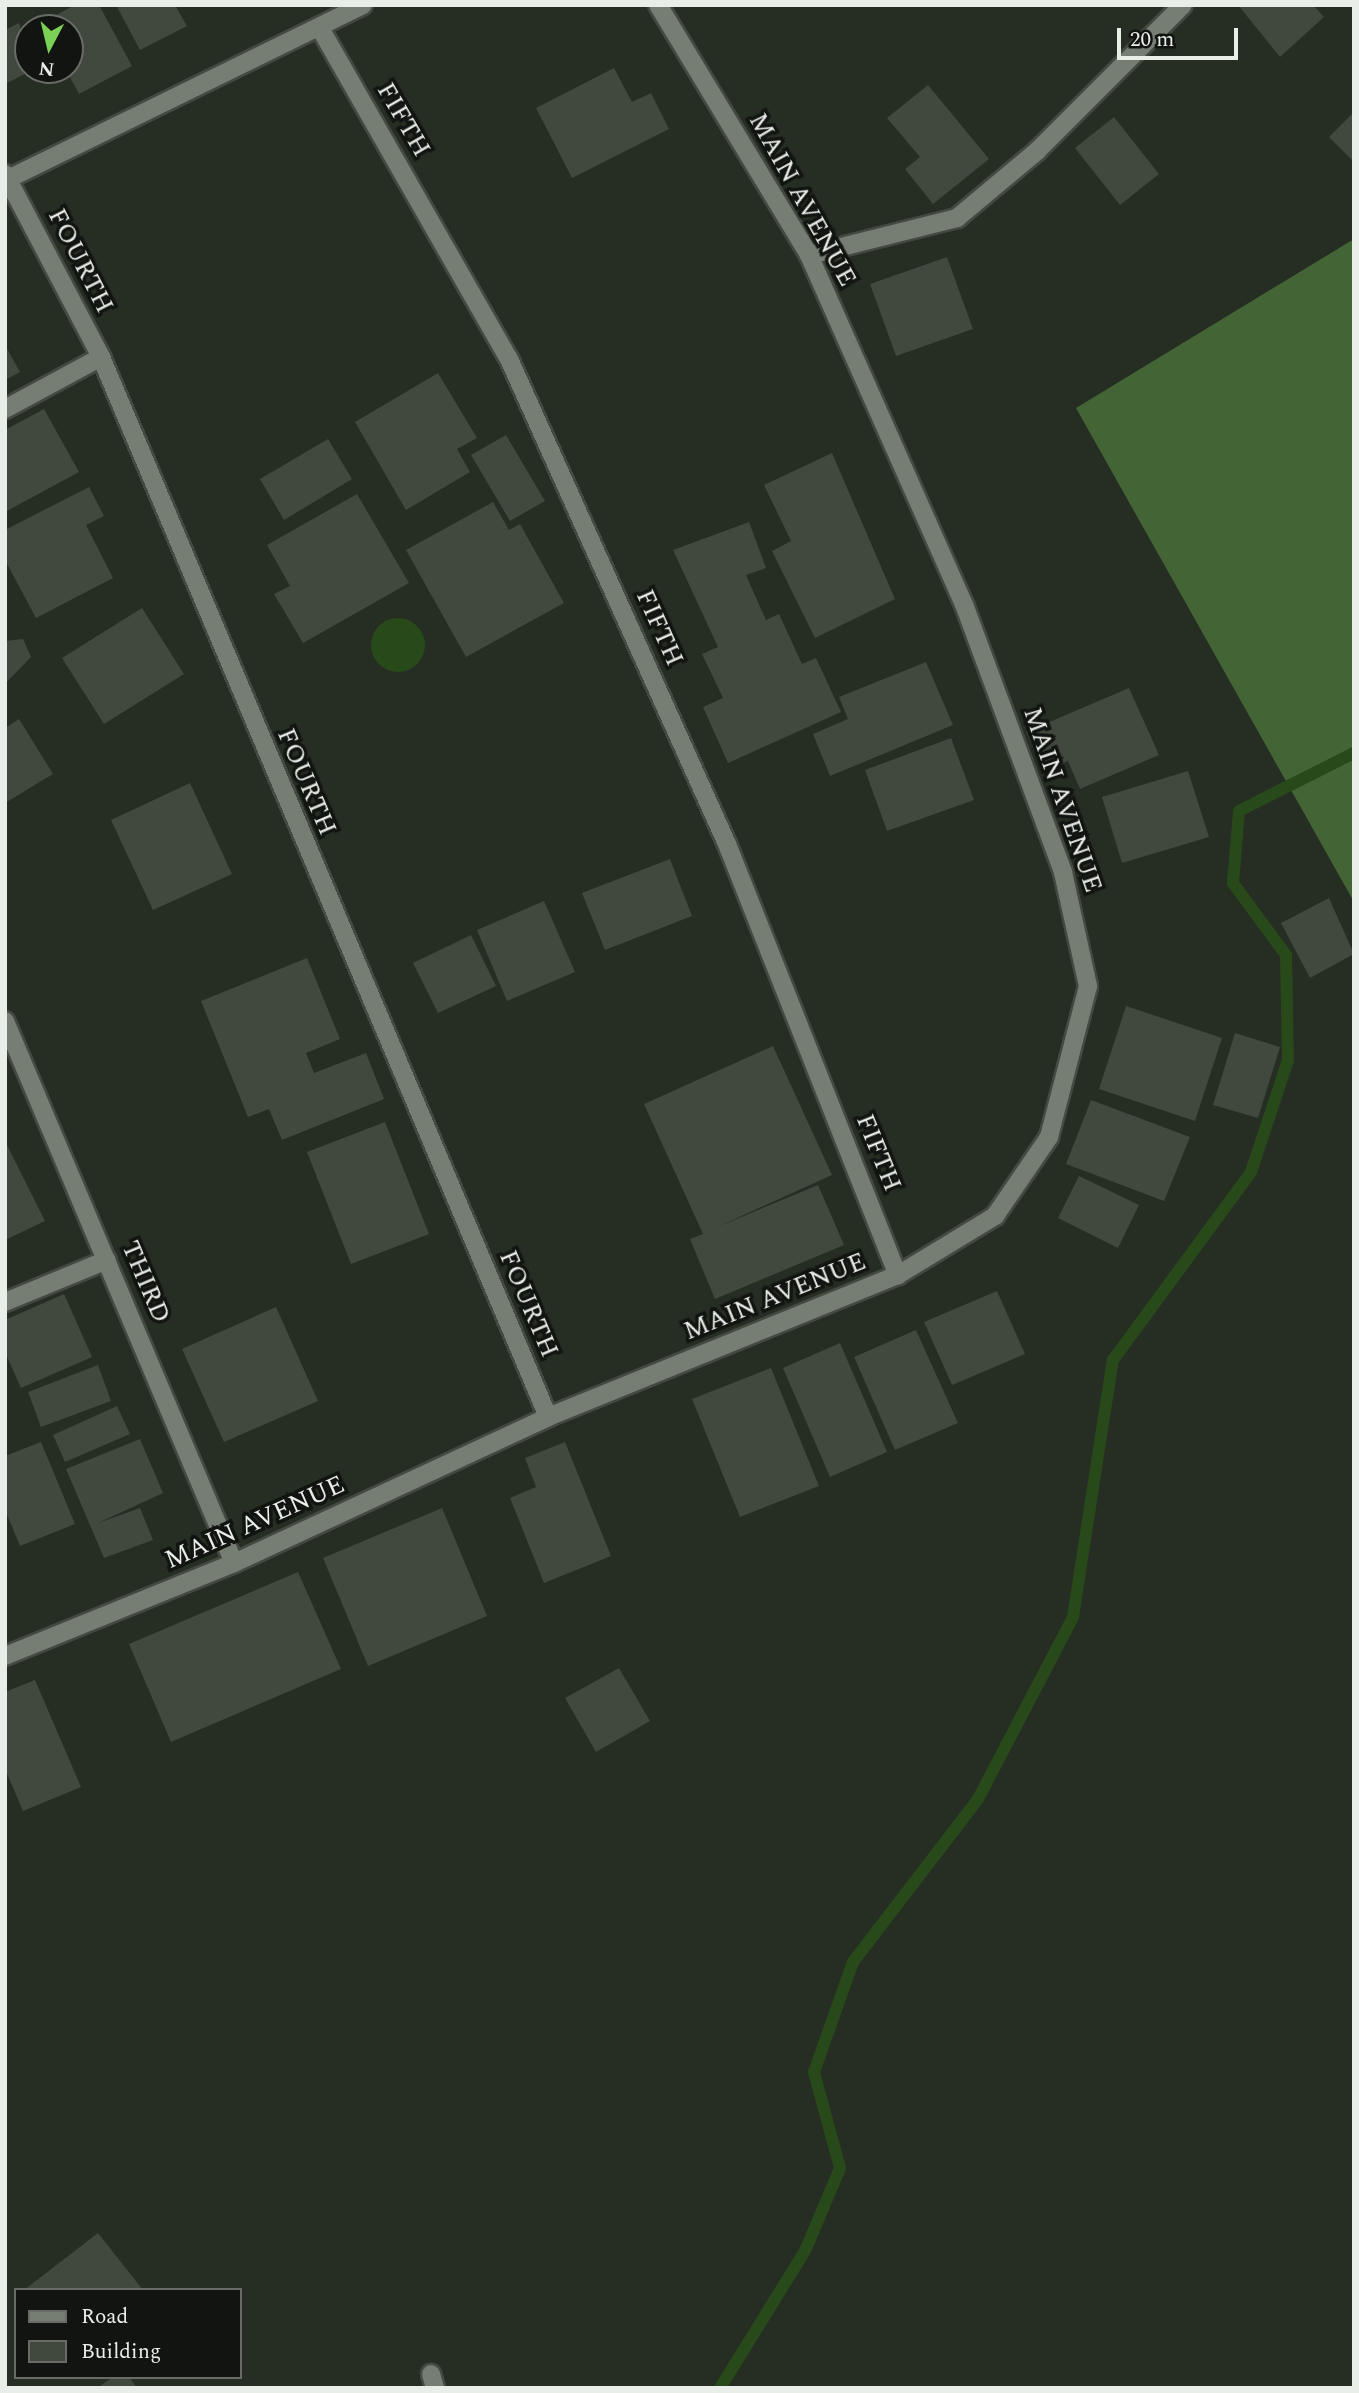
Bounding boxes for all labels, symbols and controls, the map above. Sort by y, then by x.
north arrow [14,14,84,84]
scale bar [1121,14,1242,58]
text: 20 m [1130,24,1174,56]
text: N [37,53,56,84]
street label: FIFTH [369,77,437,163]
street label: MAIN AVENUE [741,108,863,292]
street label: FOURTH [40,203,120,319]
street label: FIFTH [628,585,690,671]
street label: MAIN AVENUE [1016,703,1108,897]
street label: FOURTH [270,724,342,840]
street label: FIFTH [848,1110,908,1196]
street label: THIRD [114,1236,176,1328]
street label: FOURTH [492,1246,564,1362]
street label: MAIN AVENUE [679,1246,871,1348]
street label: MAIN AVENUE [160,1469,350,1577]
legend [14,2288,242,2379]
text: Road [81,2301,128,2333]
text: Building [81,2336,161,2368]

